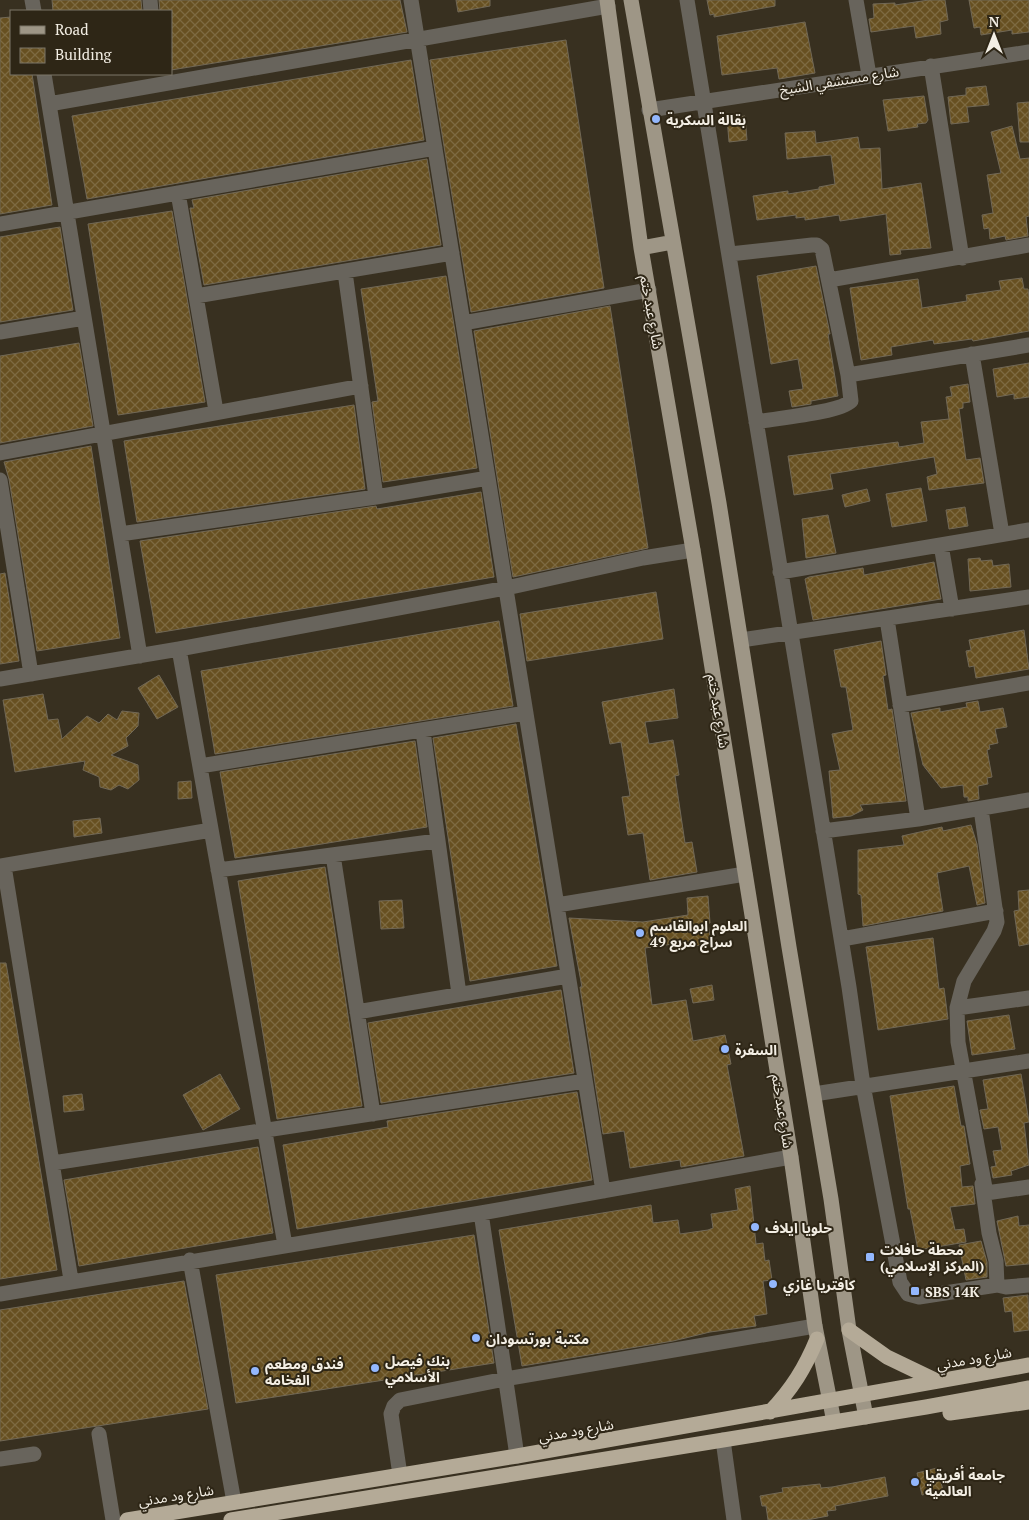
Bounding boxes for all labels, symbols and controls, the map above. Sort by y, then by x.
legend [10,10,172,75]
north arrow [969,10,1019,60]
text: N [989,12,1000,31]
text: Road [55,19,88,39]
text: Building [55,44,113,64]
street label: شارع مستشفي الشيخ [778,61,901,101]
place label: بقالة السكرية [666,110,746,129]
marker: بقالة السكرية [650,113,662,125]
street label: شارع عبد ختم [634,274,668,351]
street label: شارع عبد ختم [702,673,734,750]
place label: العلوم ابوالقاسم سراج مربع 49 [650,916,747,953]
marker: العلوم ابوالقاسم سراج مربع 49 [634,927,646,939]
place label: السفرة [735,1040,777,1059]
marker: السفرة [719,1043,731,1055]
street label: شارع عبد ختم [766,1073,798,1150]
place label: حلويا ايلاف [765,1218,832,1237]
marker: حلويا ايلاف [749,1221,761,1233]
place label: محطة حافلات (المركز الإسلامي) [880,1240,984,1277]
marker: محطة حافلات (المركز الإسلامي) [864,1251,876,1263]
place label: كافتريا غازي [783,1275,856,1296]
marker: كافتريا غازي [767,1278,779,1290]
place label: SBS 14K [925,1282,979,1301]
marker: SBS 14K [909,1285,921,1297]
place label: مكتبة بورتسودان [486,1329,589,1348]
marker: مكتبة بورتسودان [470,1332,482,1344]
street label: شارع ود مدني [935,1342,1013,1376]
place label: بنك فيصل الأسلامي [385,1351,450,1388]
place label: فندق ومطعم الفخامه [265,1354,344,1389]
marker: بنك فيصل الأسلامي [369,1362,381,1374]
marker: فندق ومطعم الفخامه [249,1365,261,1377]
street label: شارع ود مدني [537,1414,615,1448]
place label: جامعة أفريقيا العالمية [925,1465,1005,1500]
marker: جامعة أفريقيا العالمية [909,1476,921,1488]
street label: شارع ود مدني [137,1480,215,1513]

